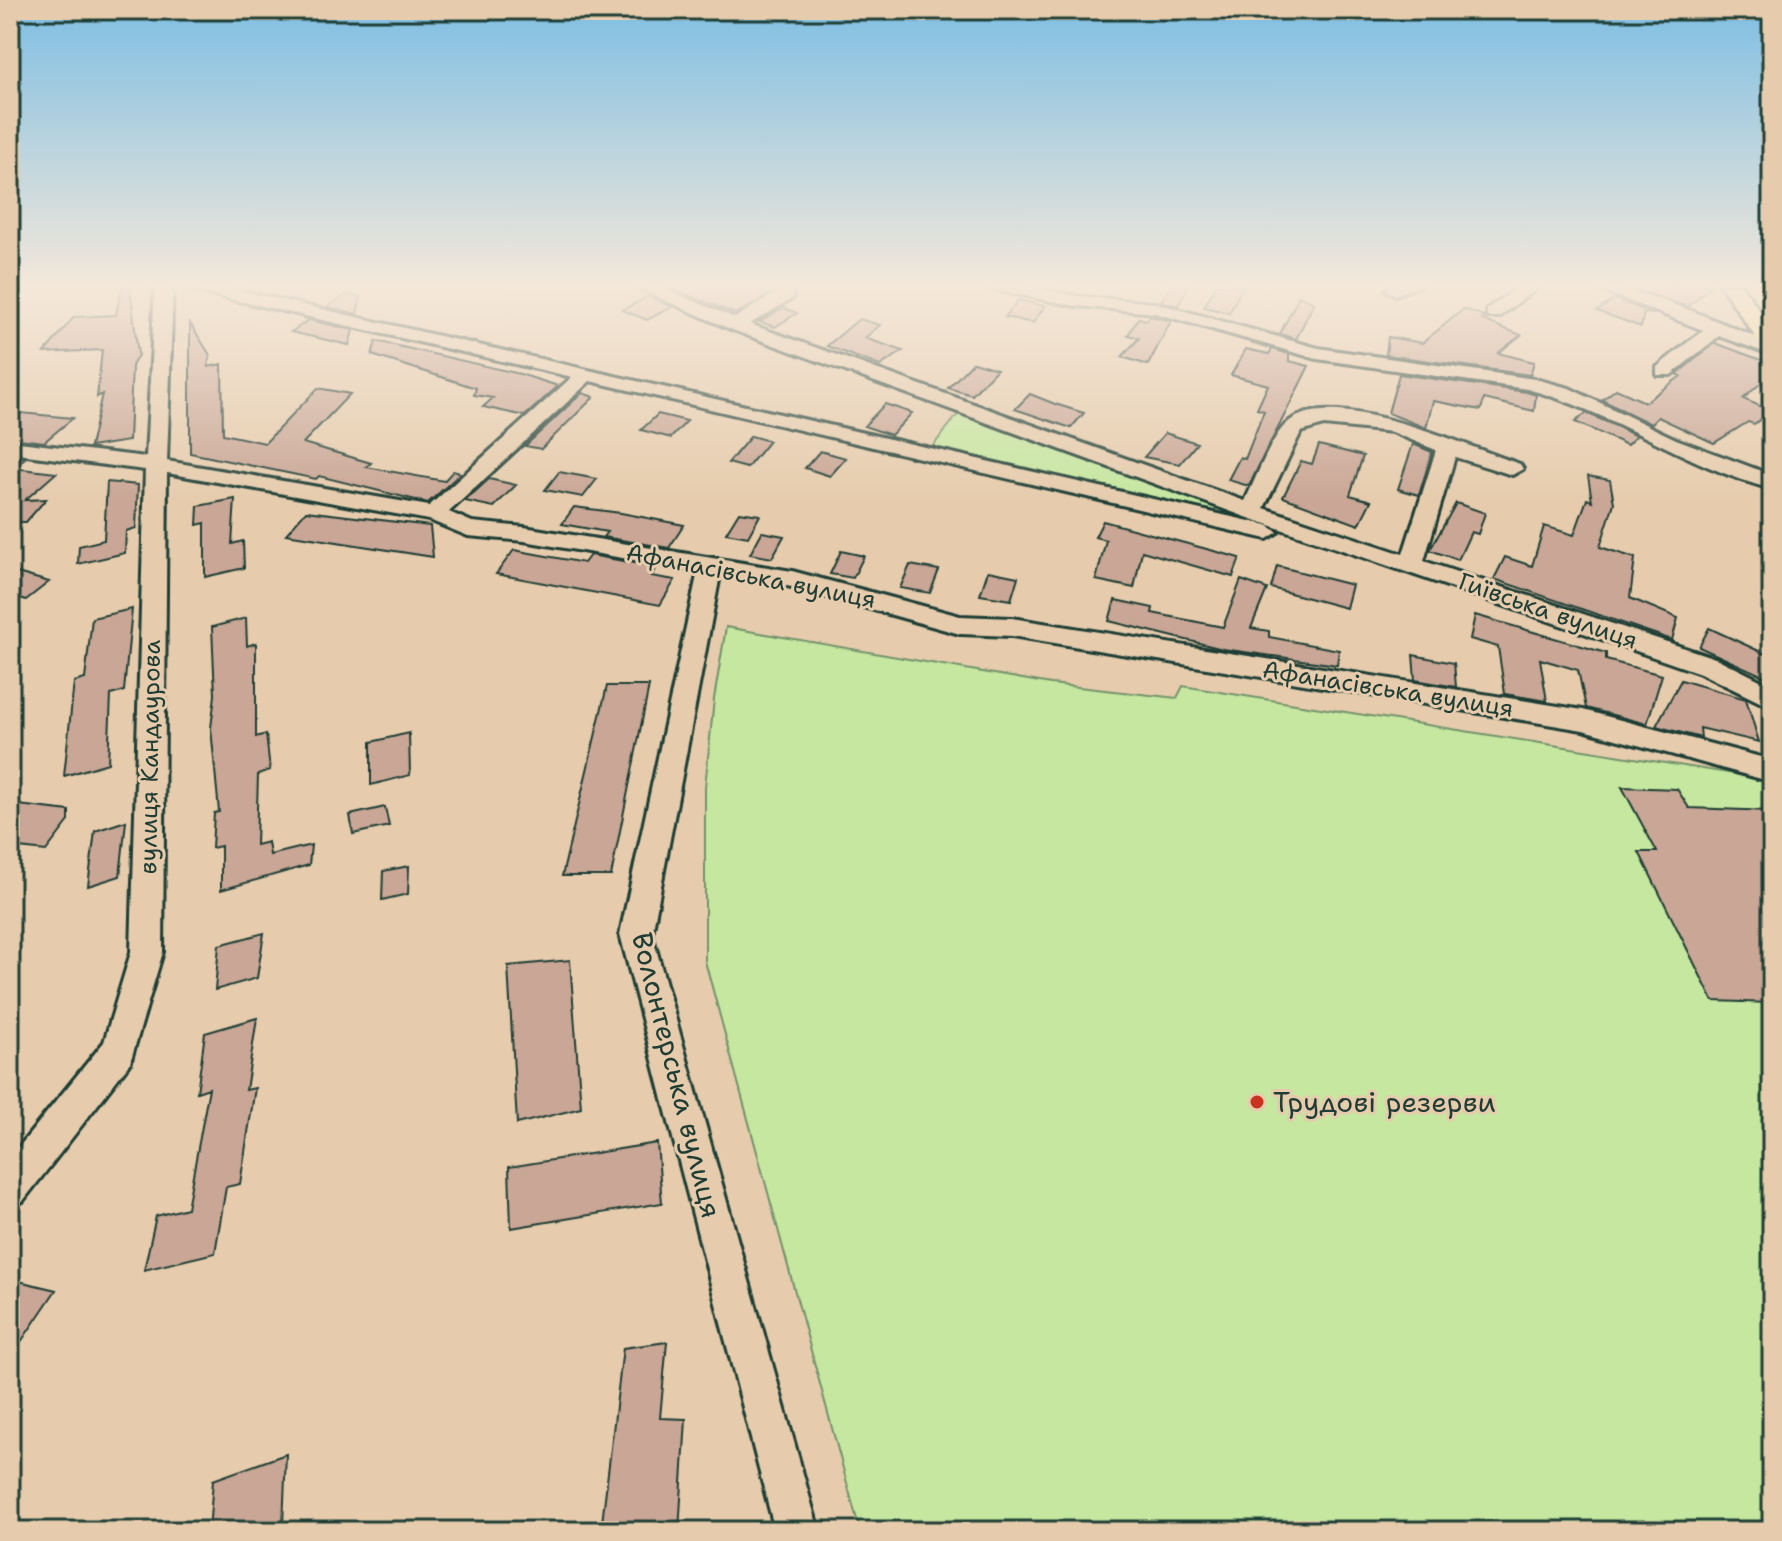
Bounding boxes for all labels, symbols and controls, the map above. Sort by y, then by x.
street label: Афанасівська вулиця [624,536,878,616]
street label: Гиївська вулиця [1454,565,1642,657]
street label: вулиця Кандаурова [132,639,168,875]
street label: Афанасівська вулиця [1260,653,1516,725]
street label: Волонтерська вулиця [623,928,731,1222]
place label: Трудові резерви [1273,1083,1496,1121]
marker: Трудові резерви [1248,1093,1266,1111]

